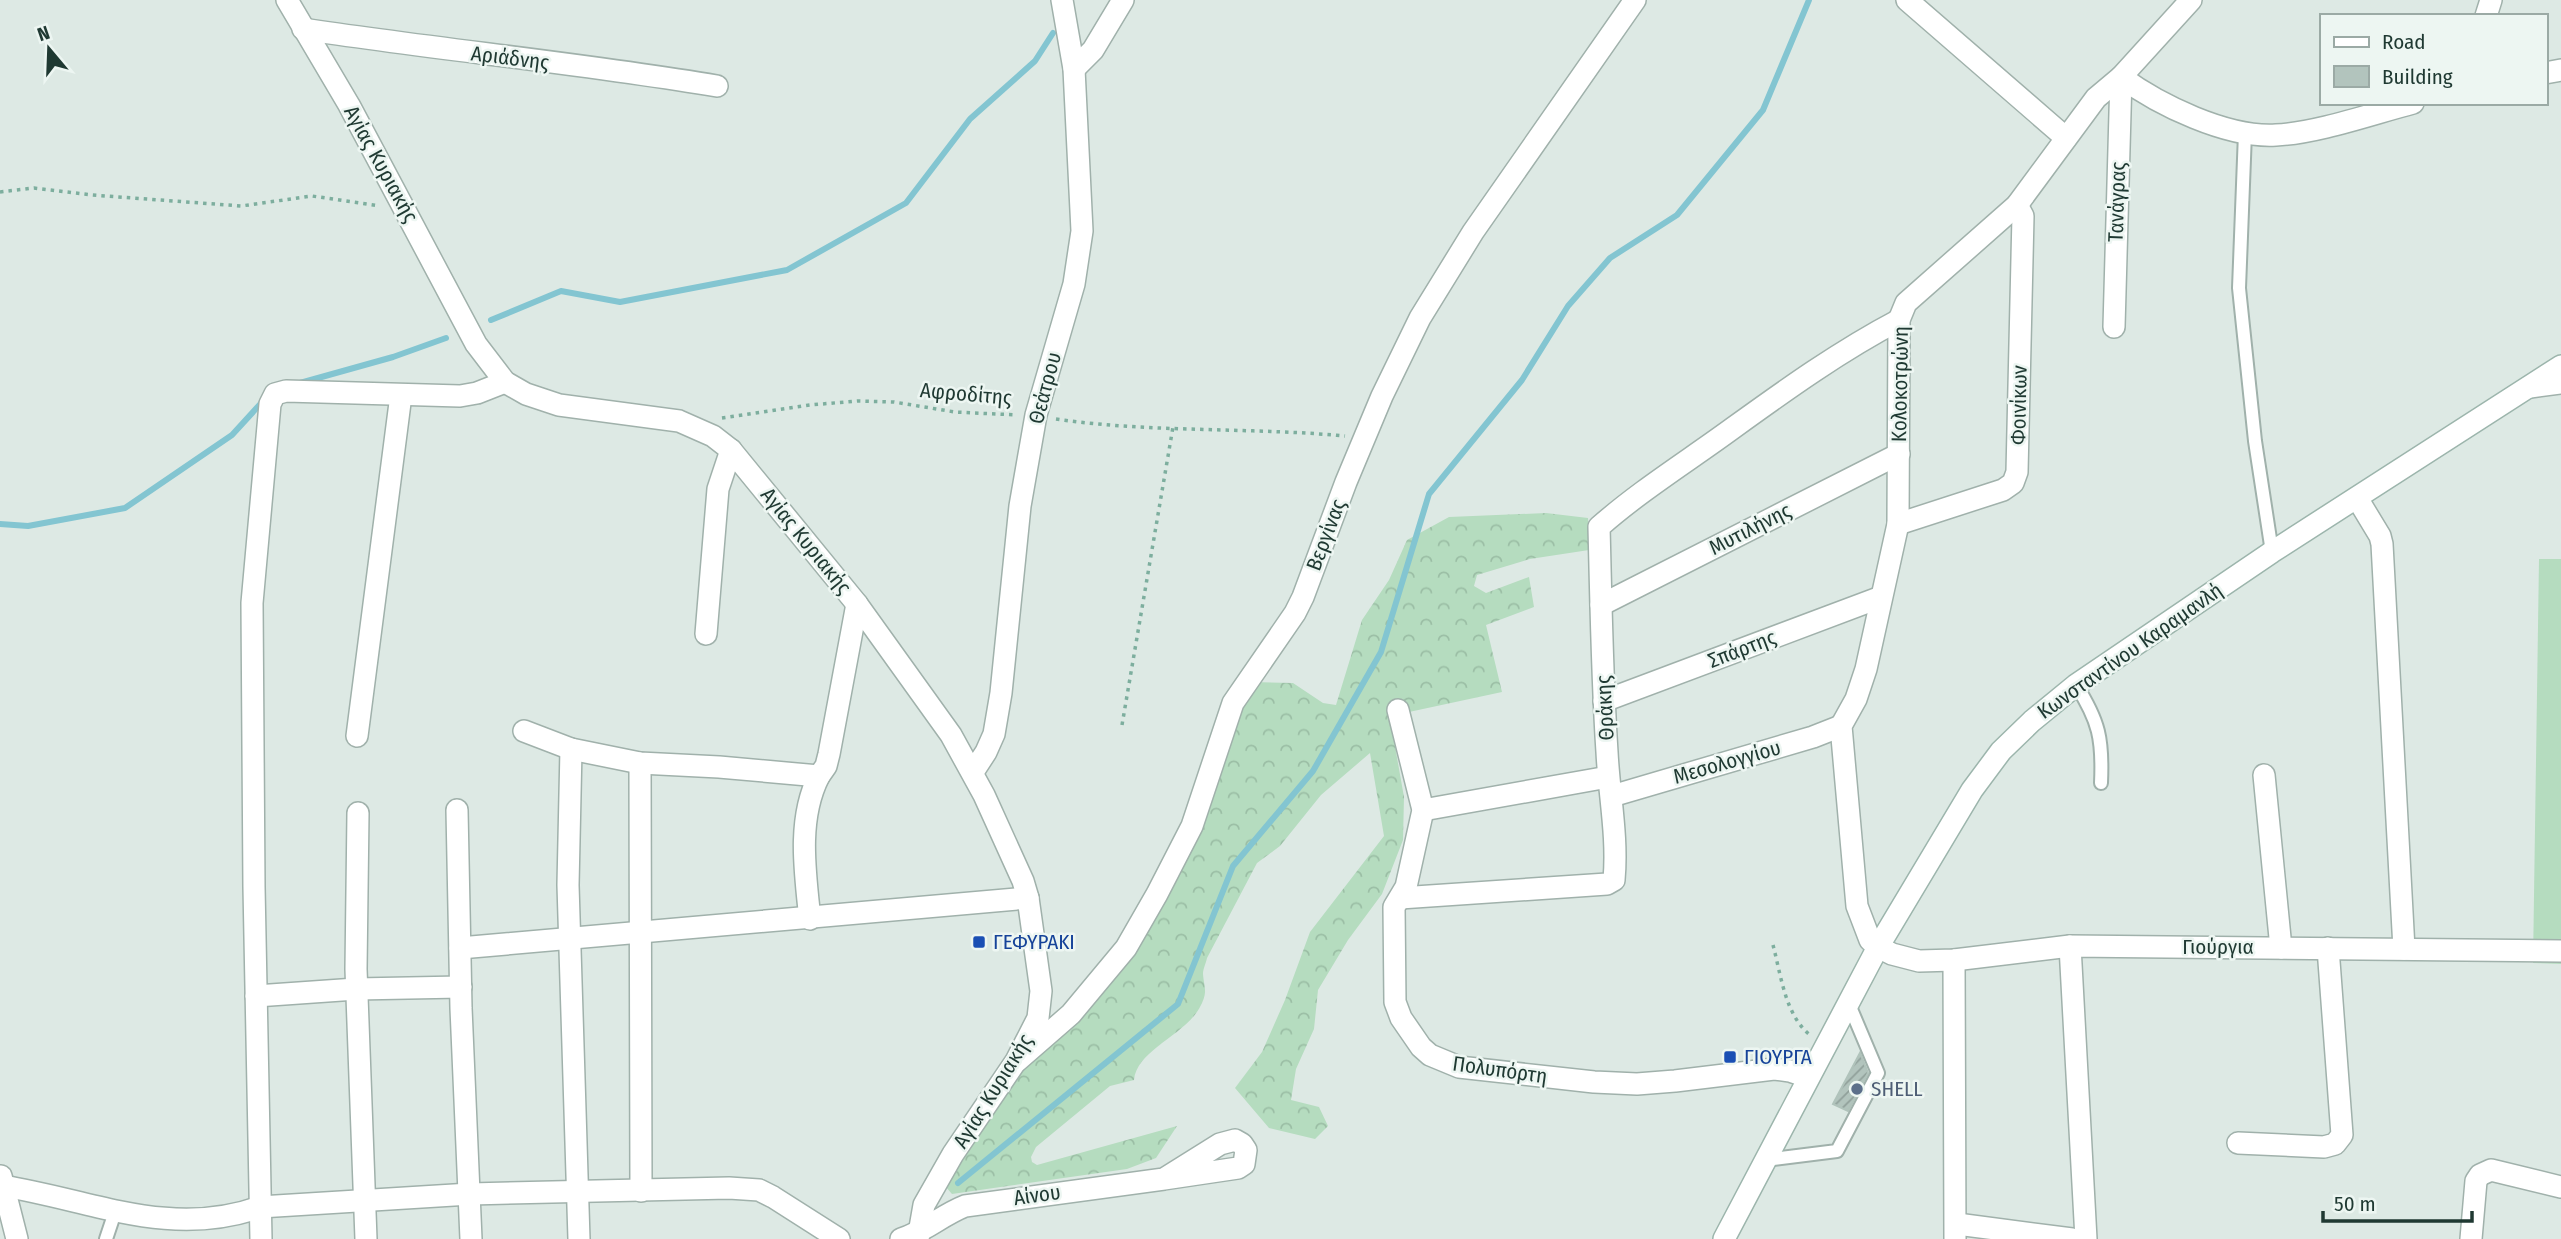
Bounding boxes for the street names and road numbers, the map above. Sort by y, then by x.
street label: Αριάδνης [469,40,551,76]
street label: Αγίας Κυριακής [338,101,424,227]
street label: Τανάγρας [2103,161,2131,243]
street label: Κολοκοτρώνη [1886,326,1914,442]
street label: Θεάτρου [1023,349,1067,427]
street label: Φοινίκων [2005,365,2033,445]
street label: Αφροδίτης [919,377,1013,411]
street label: Αγίας Κυριακής [755,482,857,600]
street label: Βεργίνας [1300,495,1352,575]
street label: Μυτιλήνης [1705,497,1796,561]
street label: Κωνσταντίνου Καραμανλή [2032,577,2228,725]
street label: Σπάρτης [1704,624,1780,674]
street label: Θράκης [1590,675,1620,741]
street label: Μεσολογγίου [1670,734,1784,790]
street label: Γιούργια [2182,934,2254,960]
street label: Αγίας Κυριακής [948,1029,1038,1153]
street label: Πολυπόρτη [1451,1050,1549,1090]
street label: Αίνου [1012,1179,1062,1211]

